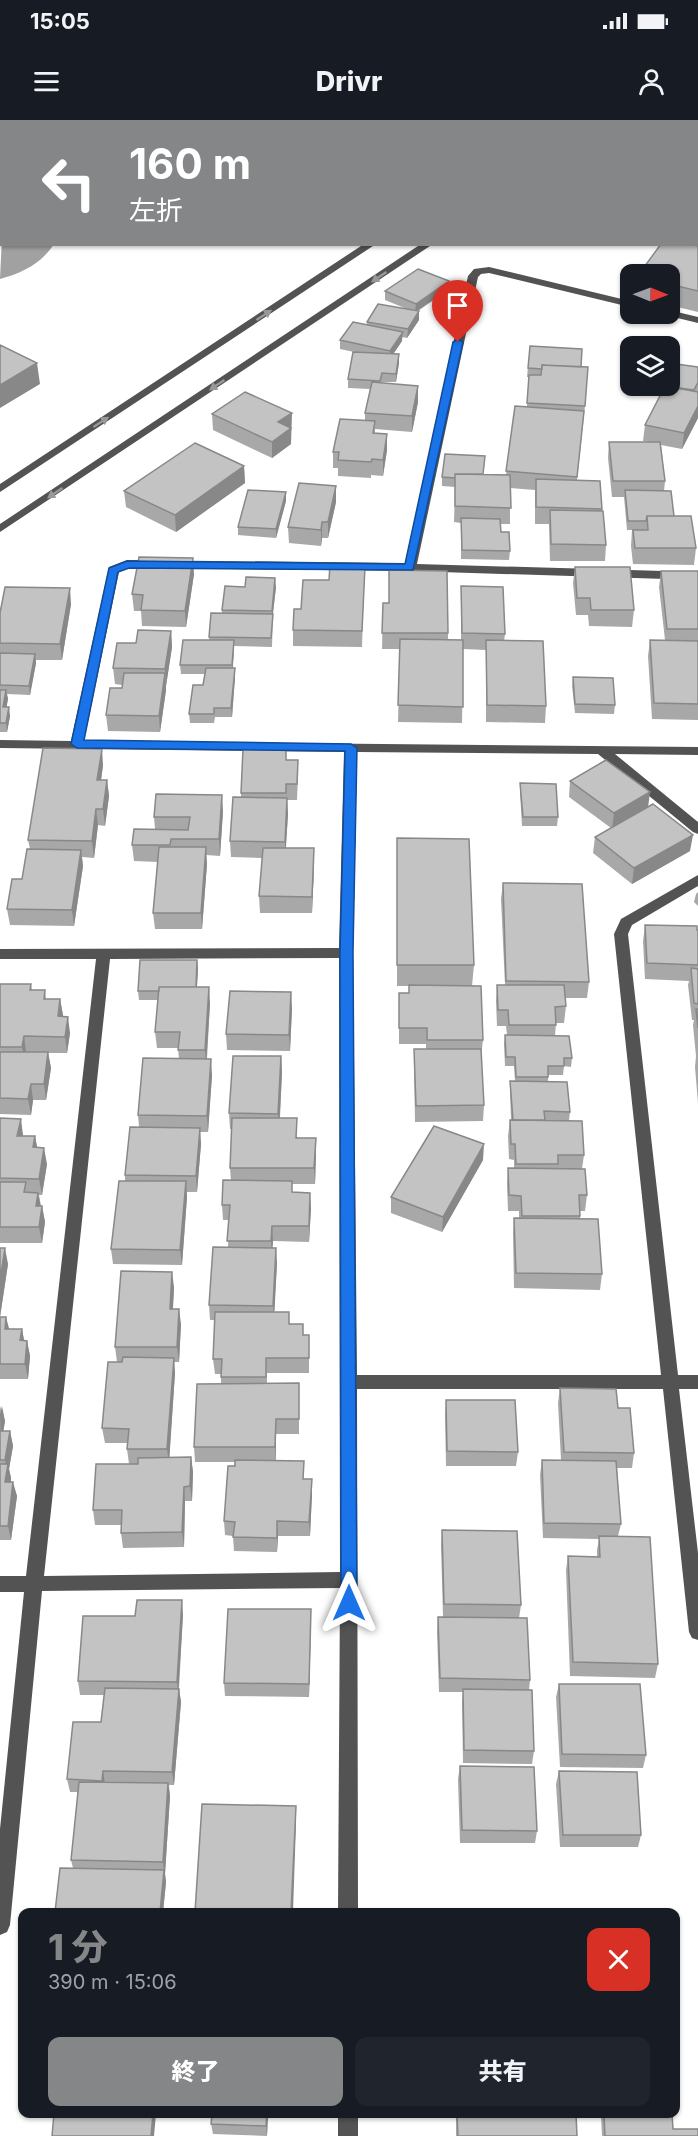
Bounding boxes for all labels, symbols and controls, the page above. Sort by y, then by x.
text: 15:05 [30,8,90,34]
icon: menu [30,65,63,98]
text: Drivr [316,65,382,98]
icon: person [635,65,668,98]
text: 160 m [129,138,251,189]
icon: left [30,144,108,222]
text: 左折 [129,194,183,227]
north arrow [620,264,680,324]
map controls [620,264,680,396]
one-way arrow [371,271,387,282]
pin [432,280,483,342]
icon: arrive [441,289,474,322]
one-way arrow [256,310,272,321]
button: layers [620,336,680,396]
one-way arrow [209,379,225,390]
one-way arrow [93,417,110,428]
one-way arrow [47,487,63,499]
position arrow [317,1571,381,1635]
text: 1 分 [48,1925,108,1969]
button: close [587,1928,650,1991]
text: 390 m · 15:06 [48,1970,177,1994]
button: 終了 [48,2037,343,2106]
button: 共有 [355,2037,650,2106]

